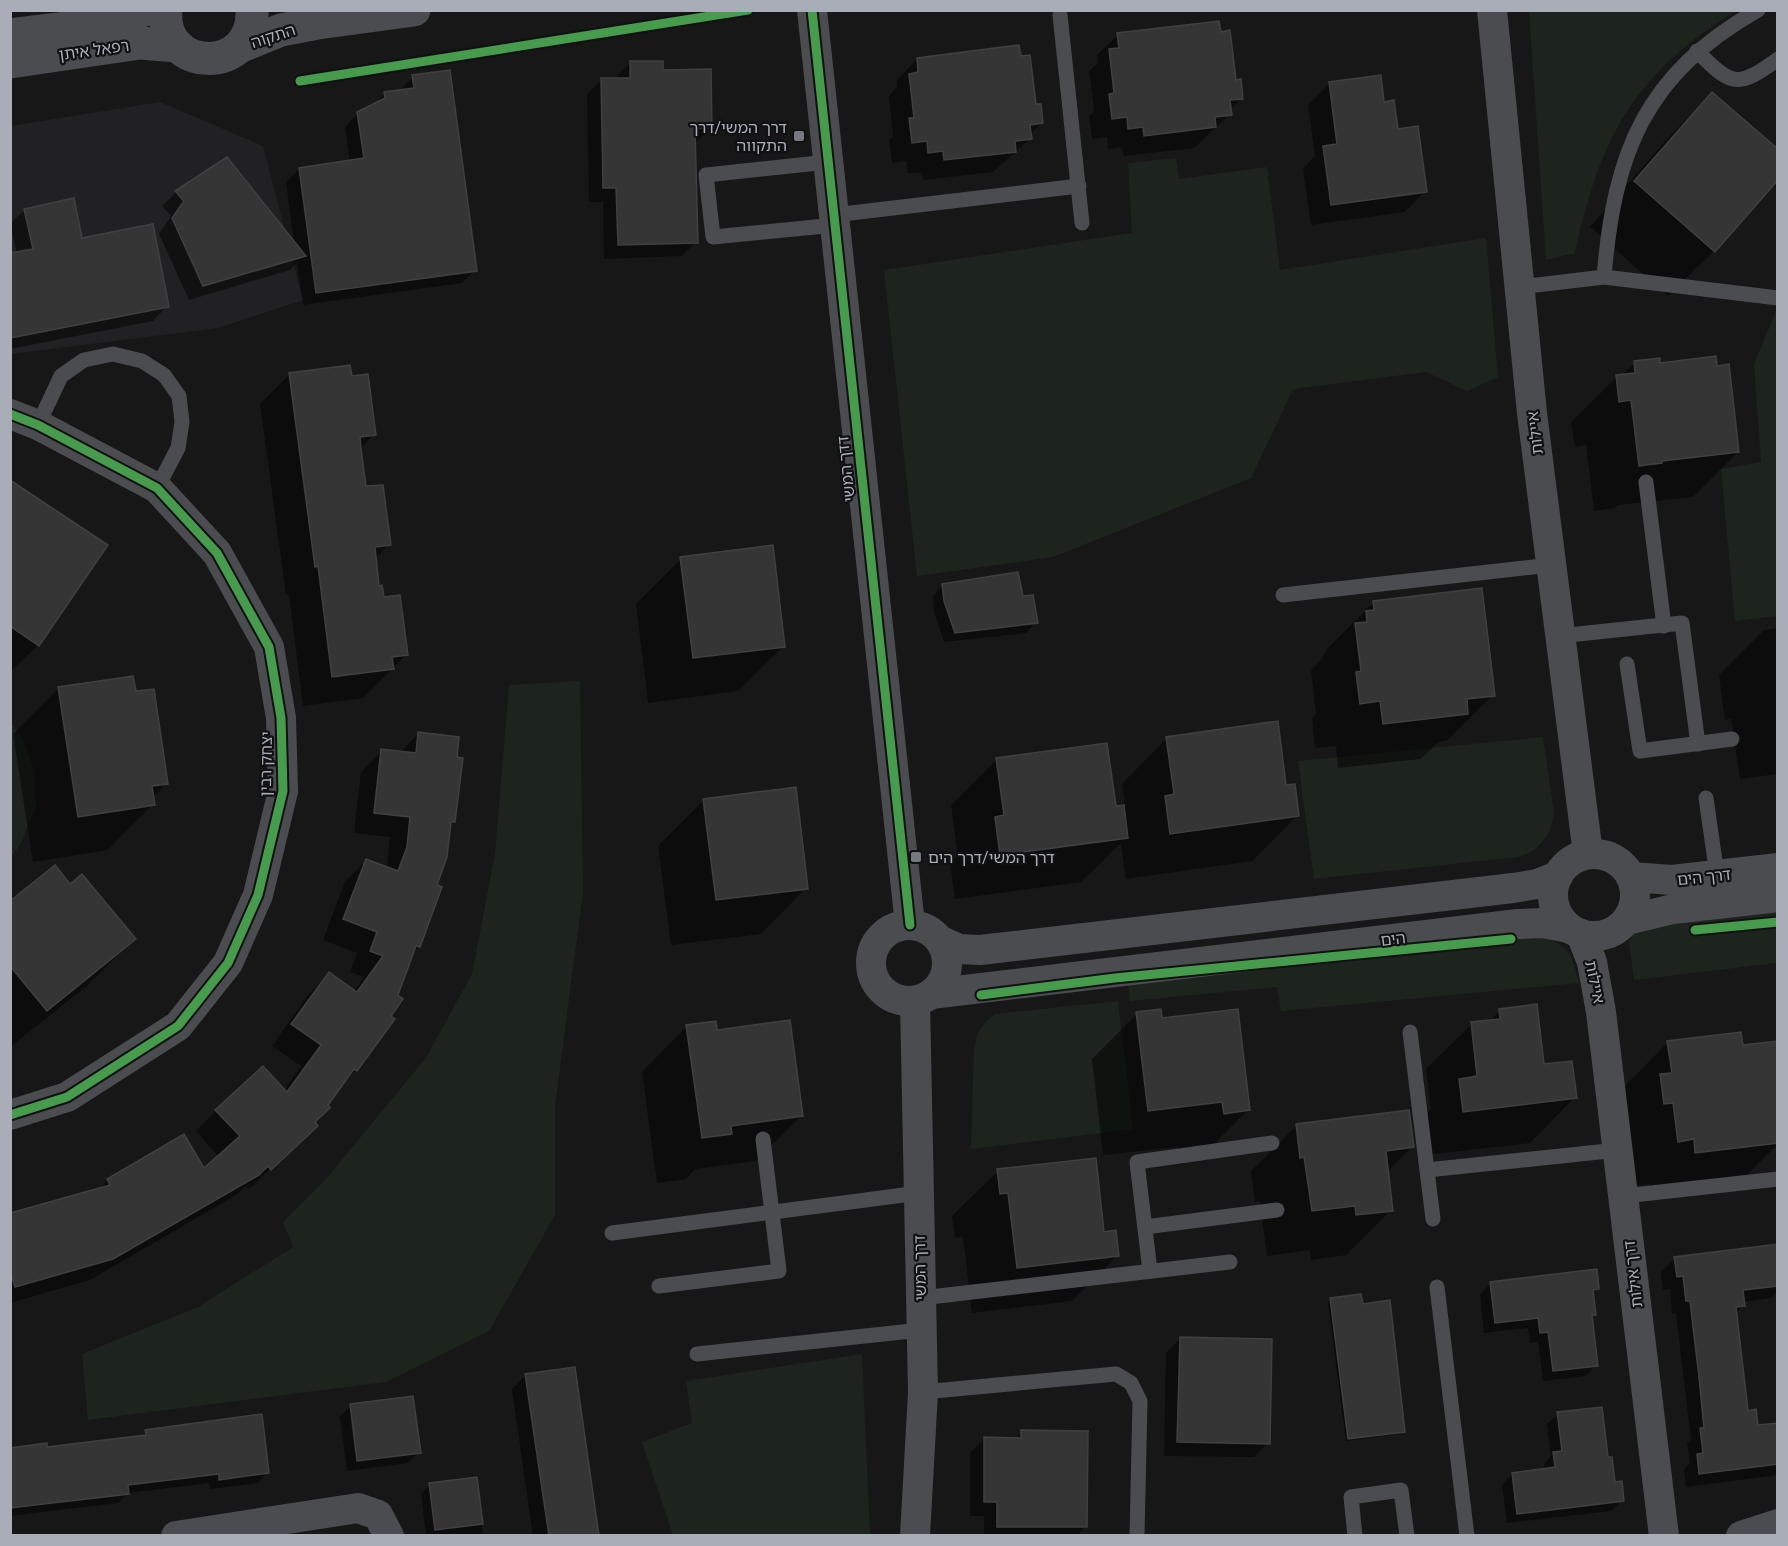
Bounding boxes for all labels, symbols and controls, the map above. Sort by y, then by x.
street label: התקוה [248,20,298,52]
street label: רפאל איתן [58,36,130,64]
place label: דרך המשי/דרך התקווה [690,118,787,155]
marker: דרך המשי/דרך התקווה [792,129,806,143]
street label: איילות [1523,410,1547,456]
street label: דדך המשי [833,435,859,503]
street label: יצחק רבין [256,731,276,797]
place label: דרך המשי/דרך הים [928,848,1055,867]
marker: דרך המשי/דרך הים [909,850,923,864]
street label: דרך הים [1676,865,1732,889]
street label: הים [1379,928,1407,950]
street label: איילות [1581,959,1609,1005]
street label: דרך המשי [910,1235,930,1301]
street label: דרך אילות [1619,1239,1647,1309]

